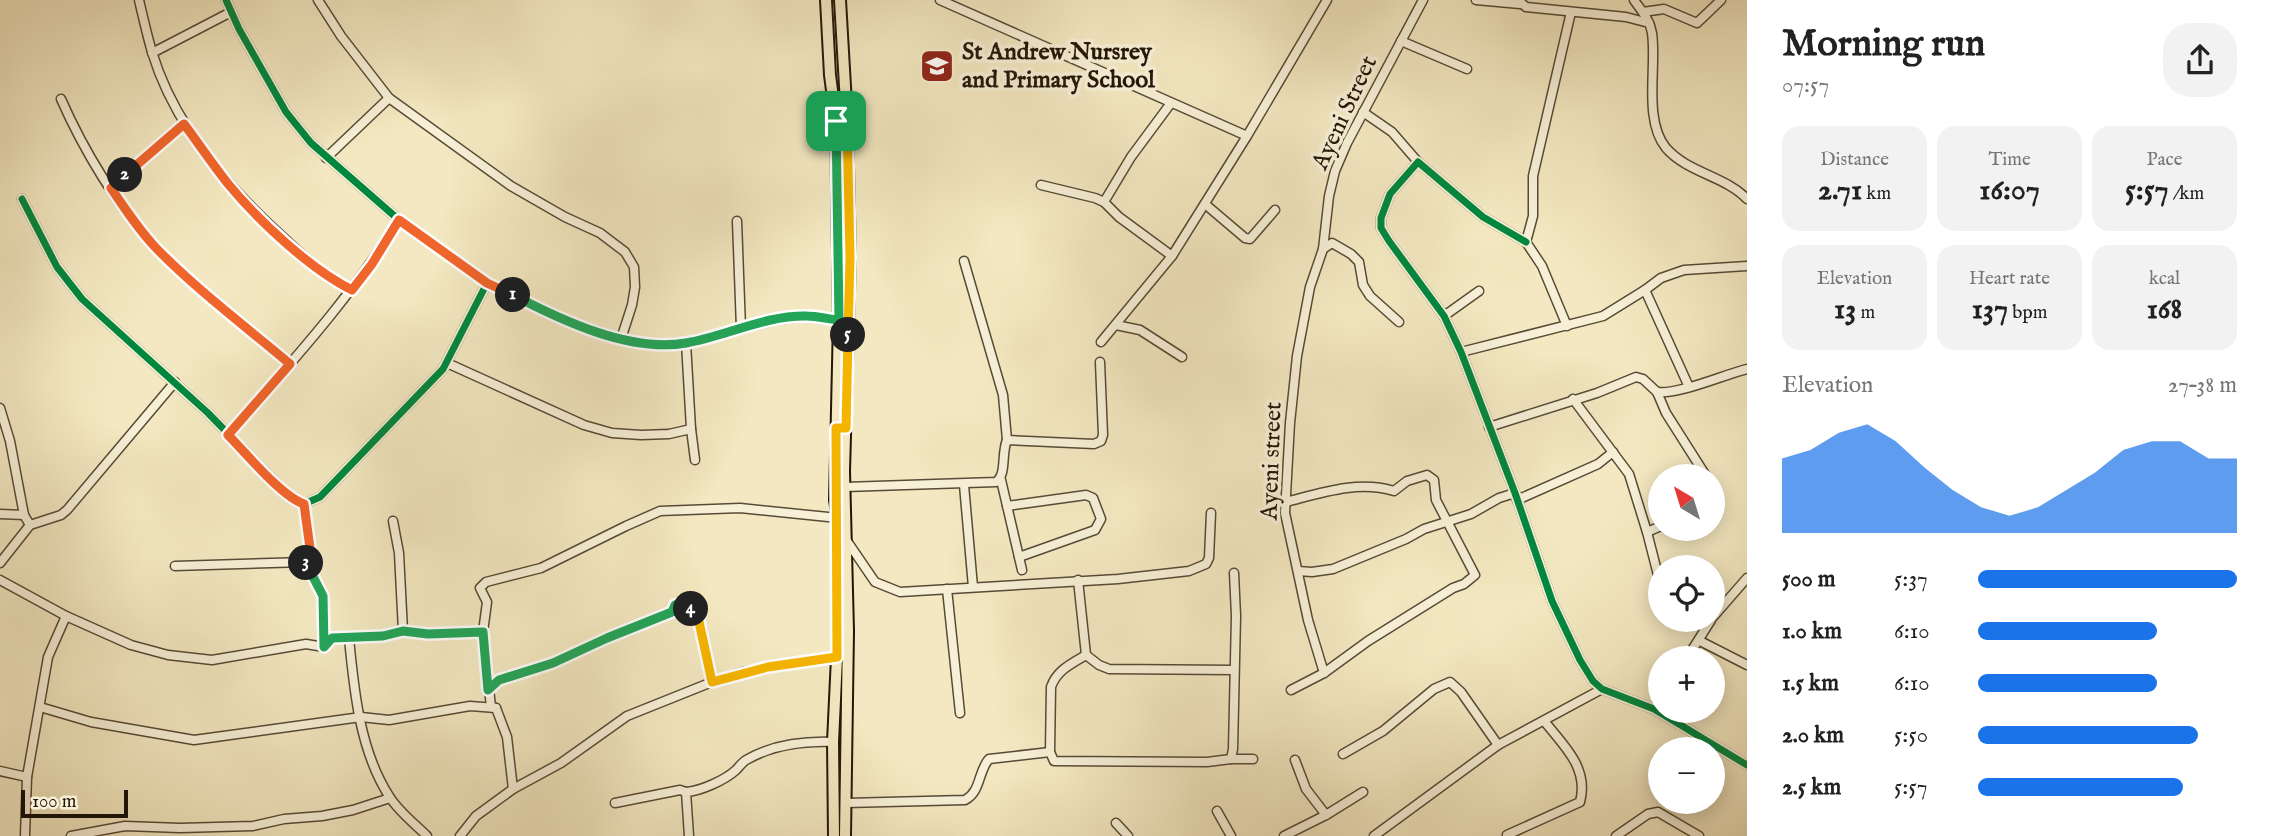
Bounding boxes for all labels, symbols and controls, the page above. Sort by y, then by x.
text: Morning run [1782,21,1985,69]
button: share [2163,23,2237,97]
place label: St Andrew Nursrey and Primary School [962,37,1155,96]
school or university icon: St Andrew Nursrey and Primary School [918,47,956,85]
street label: Ayeni Street [1305,51,1385,176]
text: 07:57 [1782,71,1829,100]
pin [806,91,866,151]
icon: arrive [817,102,855,140]
text: Distance [1820,148,1889,172]
text: Time [1988,148,2031,172]
text: Pace [2147,148,2182,172]
pin: 2 [108,158,142,192]
text: 2 [120,162,129,186]
text: 2.71 [1818,172,1862,210]
text: 16:07 [1979,172,2040,210]
text: 5:57 [2125,172,2169,210]
text: km [1862,182,1891,206]
text: /km [2169,182,2204,206]
text: Elevation [1817,267,1892,291]
text: Heart rate [1969,267,2050,291]
text: kcal [2149,267,2180,291]
pin: 1 [496,278,530,312]
text: 1 [509,282,516,306]
text: 13 [1834,291,1856,329]
text: 137 [1972,291,2008,329]
text: 168 [2147,291,2182,329]
text: m [1856,301,1875,325]
text: bpm [2008,301,2047,325]
pin: 5 [830,318,866,352]
text: 5 [844,322,851,346]
text: Elevation [1782,371,1873,400]
text: 27–38 m [2168,371,2237,400]
street label: Ayeni street [1254,401,1290,522]
north arrow [1648,464,1726,541]
map controls [1648,464,1725,814]
pin: 3 [288,546,324,580]
text: 3 [302,550,309,574]
button: locate [1648,555,1725,632]
text: 500 m [1782,565,1836,594]
text: 5:37 [1894,565,1928,594]
pin: 4 [674,592,708,626]
text: 4 [686,596,695,620]
text: 1.0 km [1782,617,1842,646]
text: 6:10 [1894,617,1930,646]
button: + [1648,646,1725,723]
text: 1.5 km [1782,669,1839,698]
text: 6:10 [1894,669,1930,698]
text: 2.0 km [1782,721,1844,750]
text: 5:50 [1894,721,1928,750]
button: − [1648,737,1725,814]
text: 2.5 km [1782,773,1841,802]
text: 5:57 [1894,773,1928,802]
scale bar [21,787,128,819]
text: 100 m [32,790,76,814]

